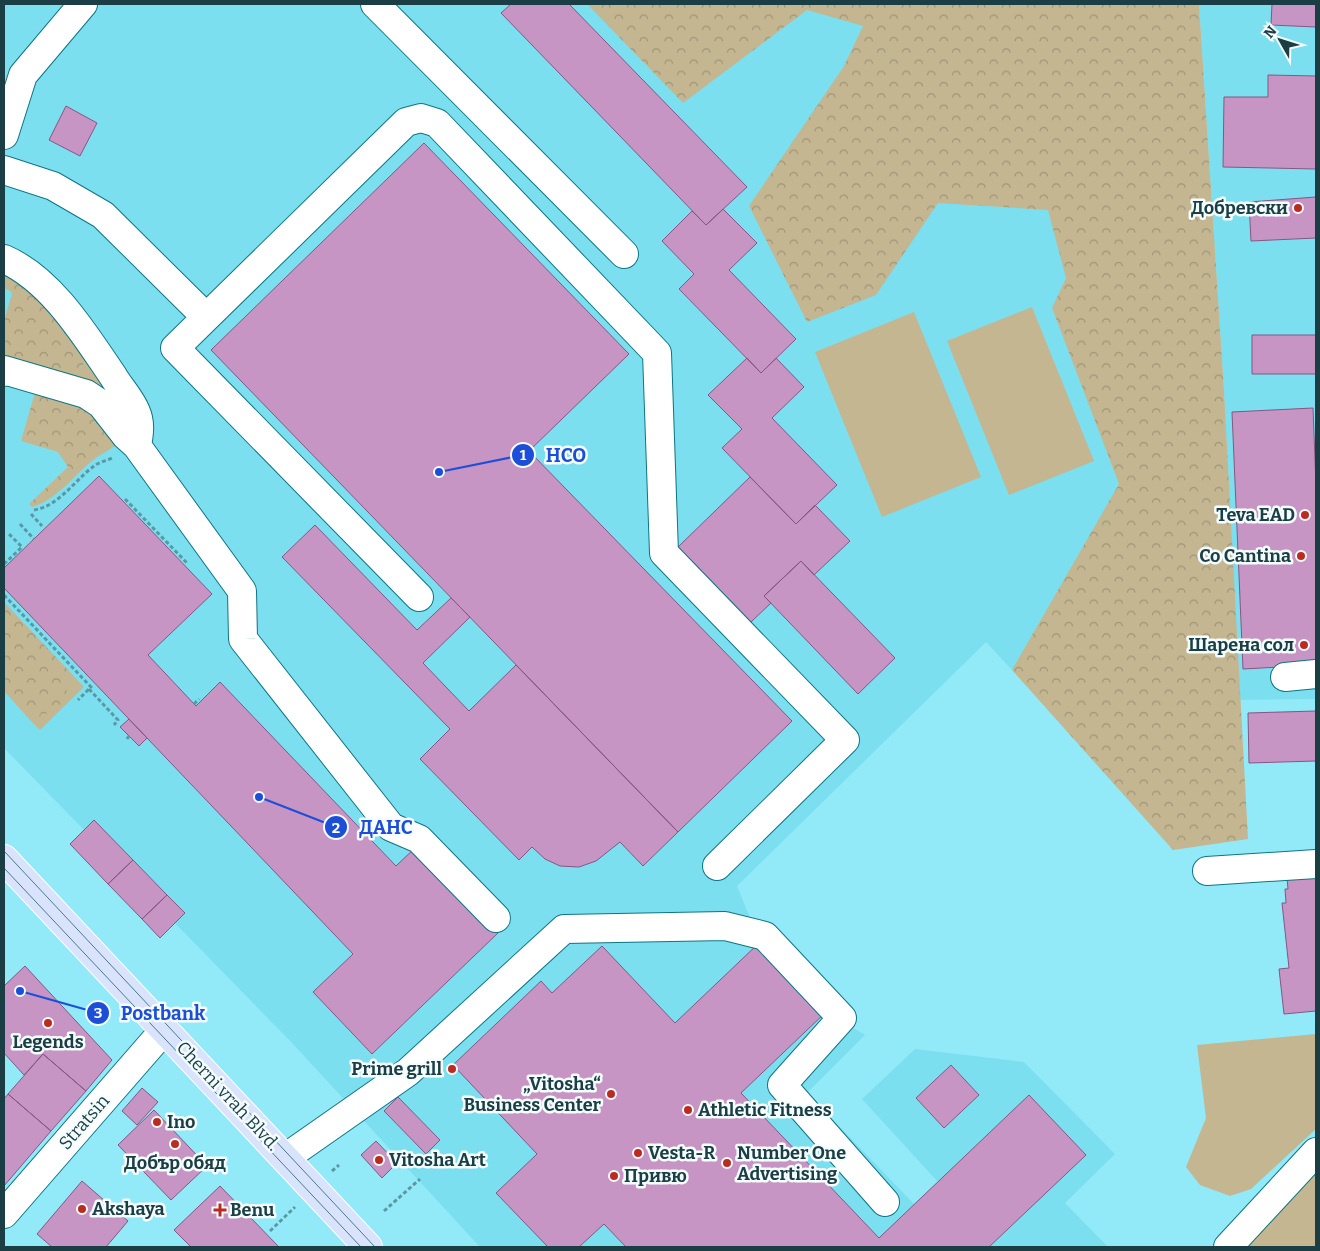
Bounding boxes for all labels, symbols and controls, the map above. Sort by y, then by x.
north arrow [1255,15,1305,65]
text: N [1260,22,1280,42]
place label: Добревски [1191,197,1288,219]
marker: Добревски [1292,202,1304,214]
callout: НСО [510,438,596,472]
text: НСО [546,444,586,467]
text: 1 [520,446,527,464]
place label: Teva EAD [1216,504,1295,526]
marker: Teva EAD [1299,509,1311,521]
place label: Co Cantina [1199,545,1291,567]
marker: Co Cantina [1295,550,1307,562]
place label: Шарена сол [1188,634,1294,656]
marker: Шарена сол [1298,639,1310,651]
callout: ДАНС [324,810,423,844]
text: ДАНС [359,816,413,839]
text: 2 [332,819,340,837]
callout: Postbank [86,996,215,1030]
text: Postbank [121,1002,206,1025]
text: 3 [94,1004,102,1022]
marker: Legends [42,1017,54,1029]
place label: Legends [12,1031,84,1053]
street label: Cherni vrah Blvd. [172,1037,284,1155]
place label: Prime grill [351,1058,442,1080]
marker: Prime grill [446,1063,458,1075]
place label: „Vitosha“ Business Center [463,1073,602,1116]
marker: „Vitosha“ Business Center [605,1088,617,1100]
street label: Stratsin [54,1089,114,1154]
place label: Athletic Fitness [698,1099,832,1121]
marker: Athletic Fitness [682,1104,694,1116]
place label: Ino [167,1111,196,1133]
marker: Ino [151,1116,163,1128]
marker: Добър обяд [169,1138,181,1150]
place label: Vesta-R [648,1142,715,1164]
place label: Number One Advertising [737,1142,846,1185]
marker: Vesta-R [632,1147,644,1159]
place label: Vitosha Art [389,1149,486,1171]
place label: Добър обяд [124,1152,226,1174]
marker: Vitosha Art [373,1154,385,1166]
marker: Number One Advertising [721,1157,733,1169]
place label: Привю [624,1165,687,1187]
marker: Привю [608,1170,620,1182]
place label: Akshaya [92,1198,165,1220]
place label: Benu [230,1199,275,1221]
marker: Akshaya [76,1203,88,1215]
marker: Benu [214,1204,226,1216]

